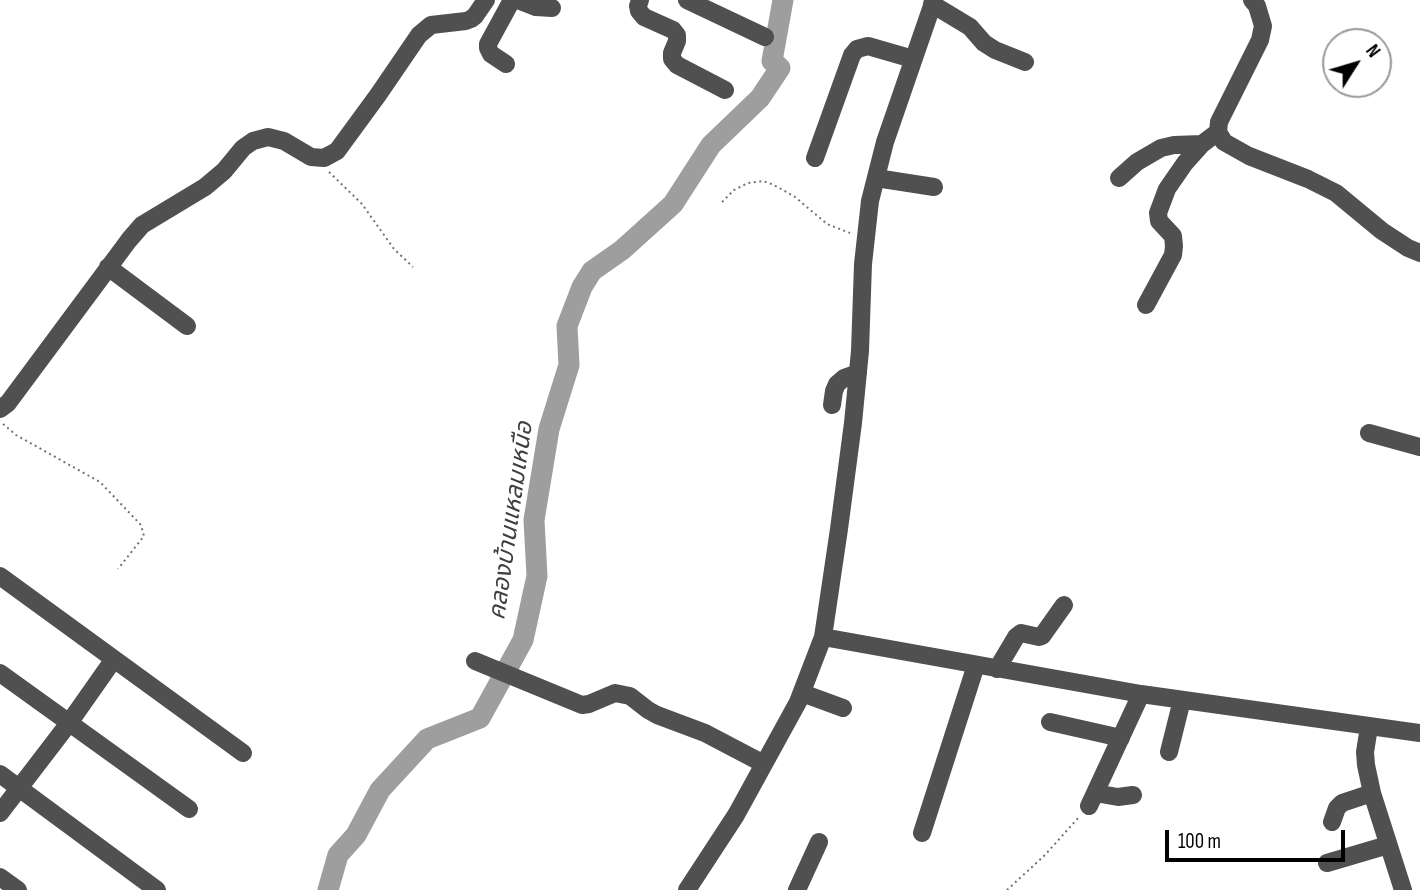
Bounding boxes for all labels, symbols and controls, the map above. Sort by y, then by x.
north arrow [1322,28,1392,98]
text: N [1360,40,1385,62]
water label: คลองบ้านแหลมเหนือ [484,420,540,622]
scale bar [1168,816,1348,860]
text: 100 m [1178,829,1221,854]

